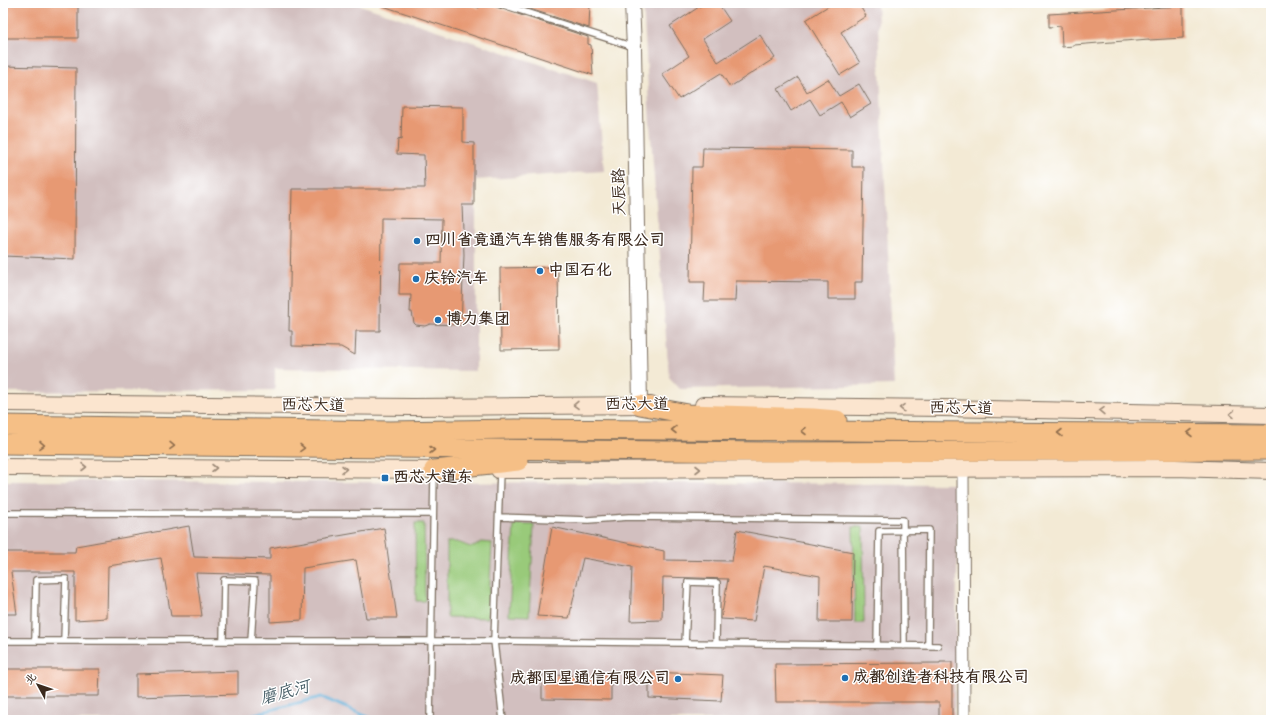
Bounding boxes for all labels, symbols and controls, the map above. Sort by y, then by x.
street label: 天辰路 [608,168,632,216]
place label: 四川省竟通汽车销售服务有限公司 [425,229,665,253]
marker: 四川省竟通汽车销售服务有限公司 [412,236,422,246]
place label: 中国石化 [548,259,612,283]
marker: 中国石化 [535,266,545,276]
place label: 庆铃汽车 [424,267,488,291]
marker: 庆铃汽车 [411,274,421,284]
place label: 博力集团 [446,308,510,332]
marker: 博力集团 [433,315,443,325]
street label: 西芯大道 [281,393,345,419]
street label: 西芯大道 [605,393,669,417]
street label: 西芯大道 [929,396,993,422]
one-way arrow [573,401,579,410]
one-way arrow [899,404,905,412]
one-way arrow [1099,407,1105,416]
one-way arrow [1229,410,1235,418]
one-way arrow [671,426,677,434]
one-way arrow [801,427,807,435]
one-way arrow [1057,428,1063,437]
one-way arrow [1187,429,1193,437]
one-way arrow [39,440,45,449]
one-way arrow [169,442,175,450]
one-way arrow [299,444,305,452]
one-way arrow [429,445,435,454]
one-way arrow [81,463,87,471]
one-way arrow [211,464,217,472]
one-way arrow [341,465,347,473]
one-way arrow [695,465,701,473]
place label: 西芯大道东 [393,466,473,490]
marker: 西芯大道东 [380,473,390,483]
north arrow [18,665,58,705]
place label: 成都创造者科技有限公司 [853,666,1029,690]
place label: 成都国星通信有限公司 [510,667,670,691]
text: 北 [21,670,41,689]
marker: 成都创造者科技有限公司 [840,673,850,683]
water label: 磨底河 [257,674,316,712]
marker: 成都国星通信有限公司 [673,674,683,684]

